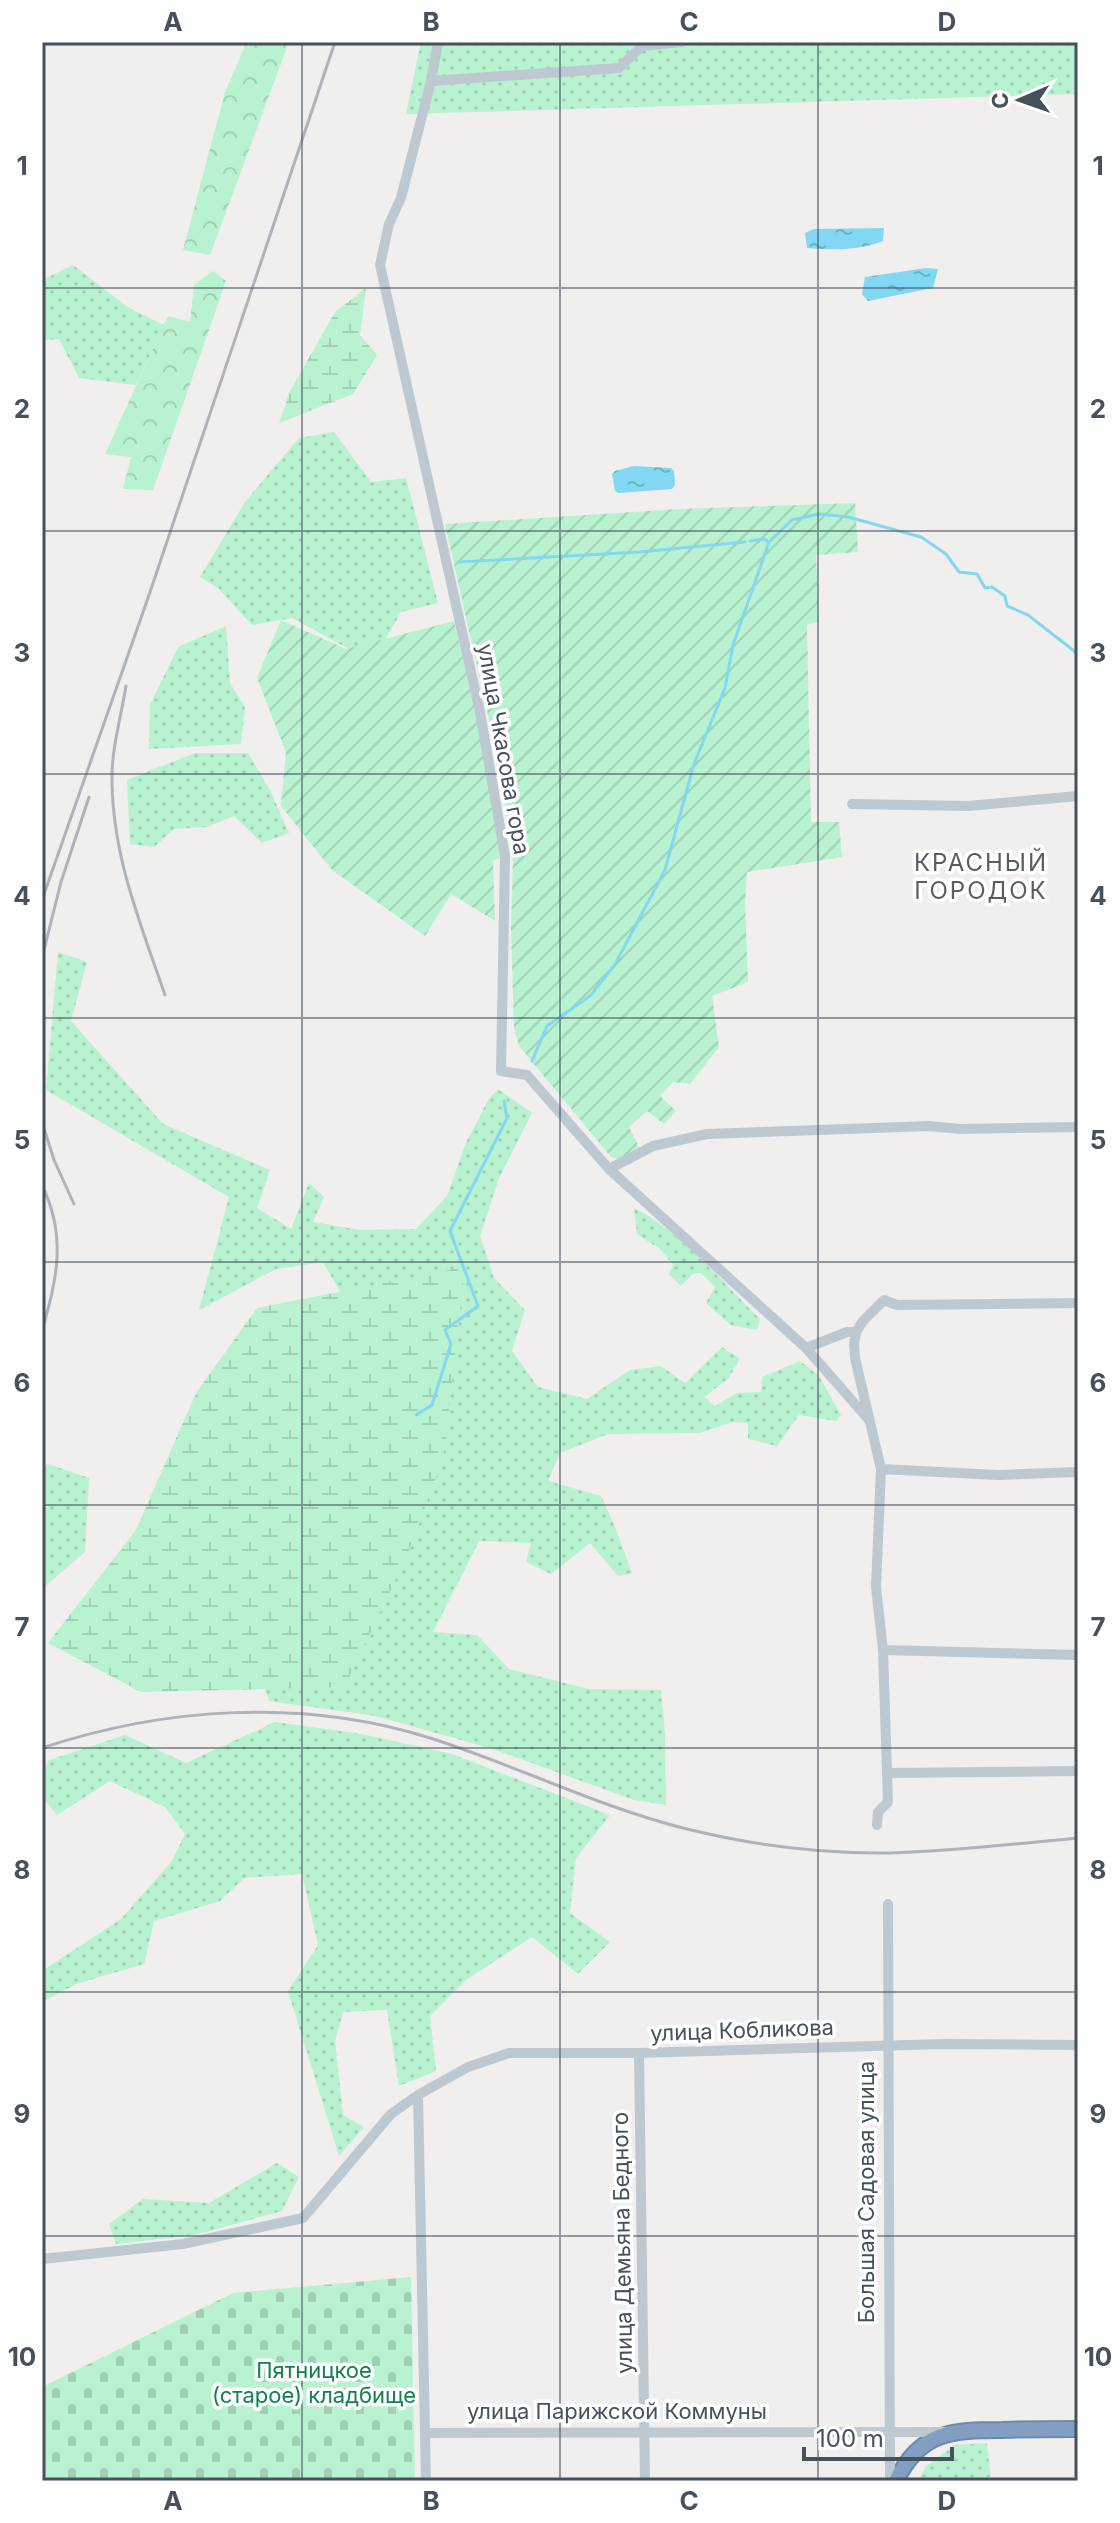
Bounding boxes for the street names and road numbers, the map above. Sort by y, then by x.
street label: улица Чкасова гора [473,642,535,856]
street label: улица Кобликова [650,2014,834,2046]
street label: Большая Садовая улица [853,2061,879,2323]
street label: улица Демьяна Бедного [607,2112,637,2374]
street label: улица Парижской Коммуны [467,2398,767,2424]

